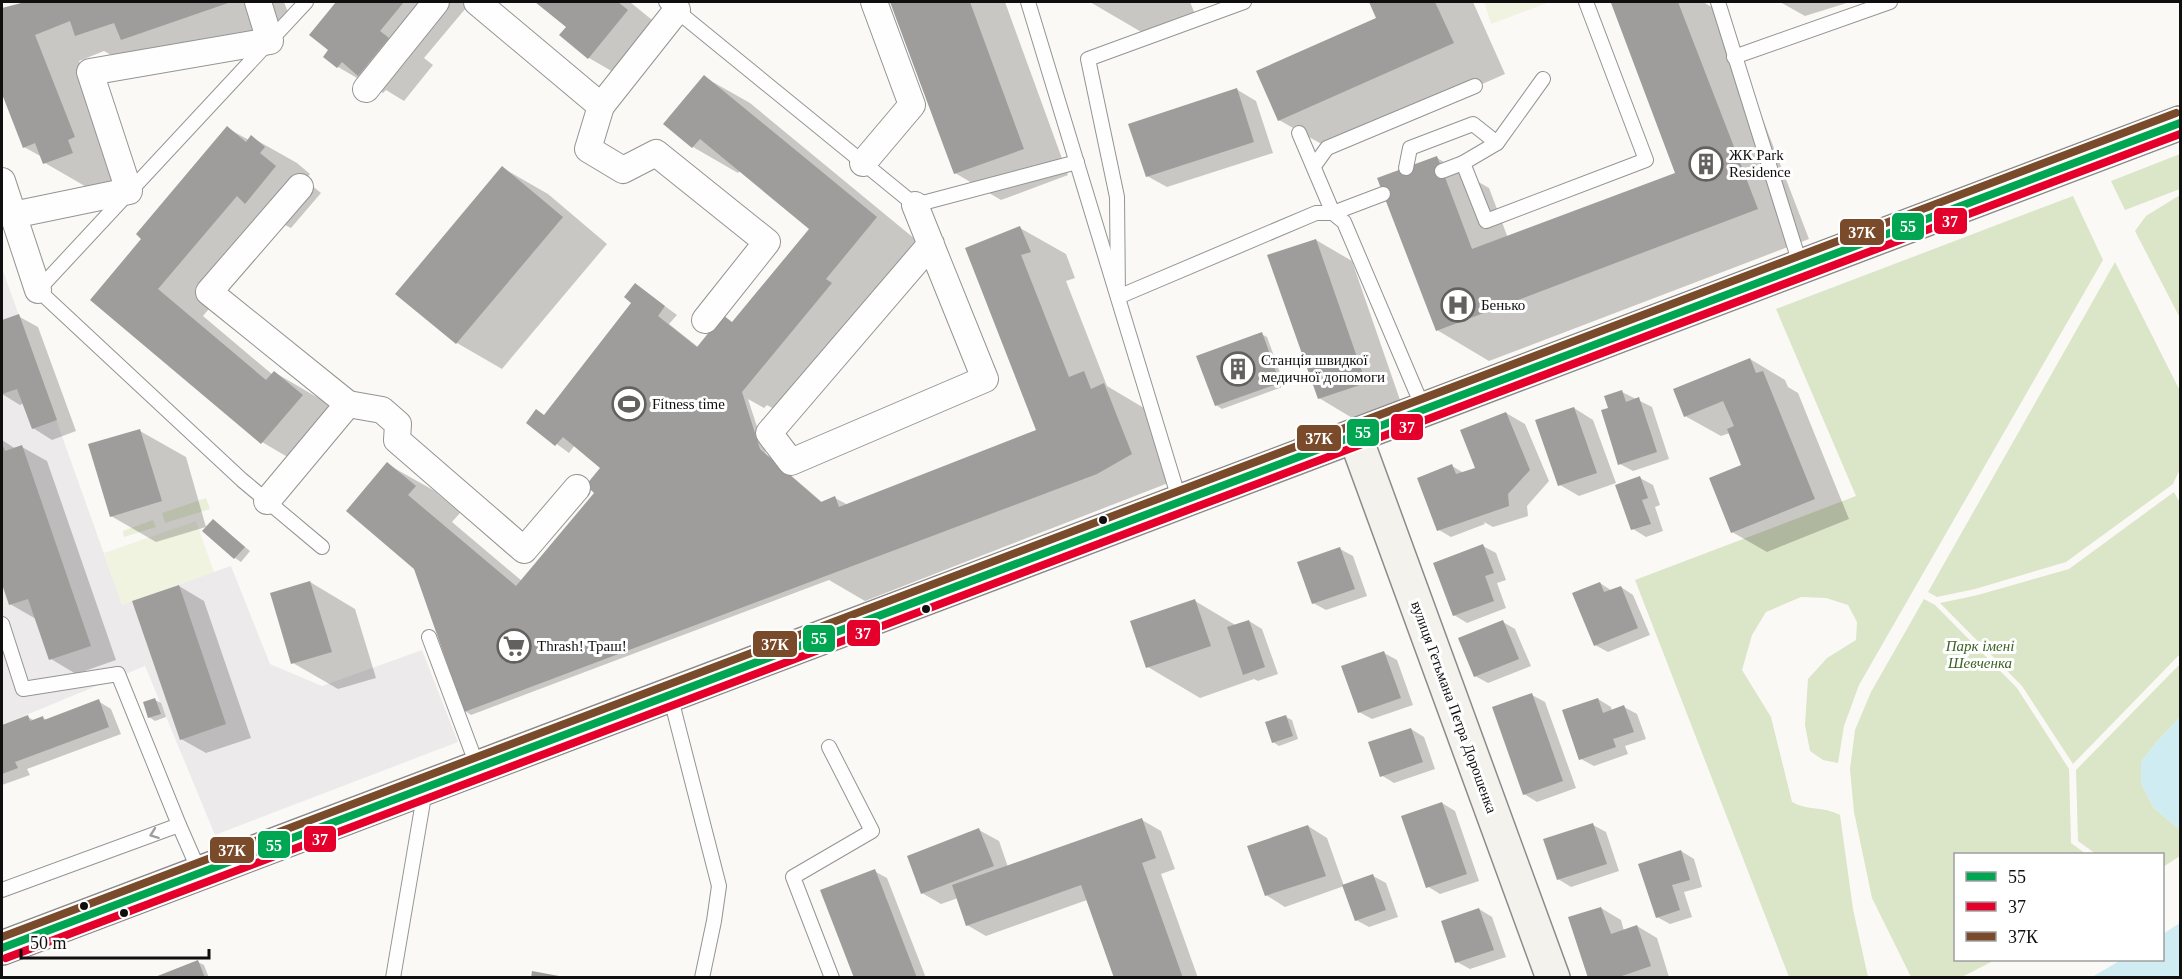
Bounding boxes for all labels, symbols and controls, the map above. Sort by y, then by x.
building icon: ЖК Park Residence [1688,146,1724,182]
place label: ЖК Park Residence [1729,147,1791,180]
line badge: 37 [1933,207,1968,235]
line badge: 55 [1891,212,1925,241]
text: 37 [1942,213,1958,230]
line badge: 37К [1839,218,1885,246]
text: 55 [1900,218,1916,235]
text: 37К [1848,224,1876,241]
hospital icon: Бенько [1440,287,1476,323]
place label: Бенько [1481,297,1525,313]
building icon: Станція швидкої медичної допомоги [1220,351,1256,387]
place label: Станція швидкої медичної допомоги [1261,352,1385,385]
sports icon: Fitness time [611,386,647,422]
place label: Fitness time [652,396,725,412]
line badge: 37 [1390,413,1424,441]
line badge: 55 [1346,418,1380,447]
text: 37 [1399,419,1415,436]
line badge: 37К [1296,424,1342,452]
text: 55 [1355,424,1371,441]
text: 37К [1305,430,1333,447]
unlabelled marker [1097,514,1109,526]
street label: вулиця Гетьмана Петра Дорошенка [1408,599,1500,816]
unlabelled marker [920,603,932,615]
line badge: 37 [846,619,881,647]
line badge: 55 [802,624,836,653]
text: 37 [855,625,871,642]
supermarket icon: Thrash! Траш! [496,628,532,664]
line badge: 37К [752,630,798,658]
text: 55 [811,630,827,647]
text: 37К [761,636,789,653]
place label: Thrash! Траш! [537,638,627,654]
park label: Парк імені Шевченка [1945,638,2014,671]
line badge: 37 [303,825,337,853]
one-way arrow [149,826,160,839]
line badge: 55 [257,830,291,859]
text: 37 [312,831,328,848]
line badge: 37К [209,836,255,864]
text: 55 [266,837,282,854]
text: 37К [218,842,246,859]
legend [1954,853,2164,961]
text: 55 [2008,867,2026,887]
text: 37 [2008,897,2026,917]
unlabelled marker [78,900,90,912]
unlabelled marker [118,907,130,919]
scale bar [21,922,208,960]
text: 37К [2008,927,2039,947]
text: 50 m [30,933,67,953]

